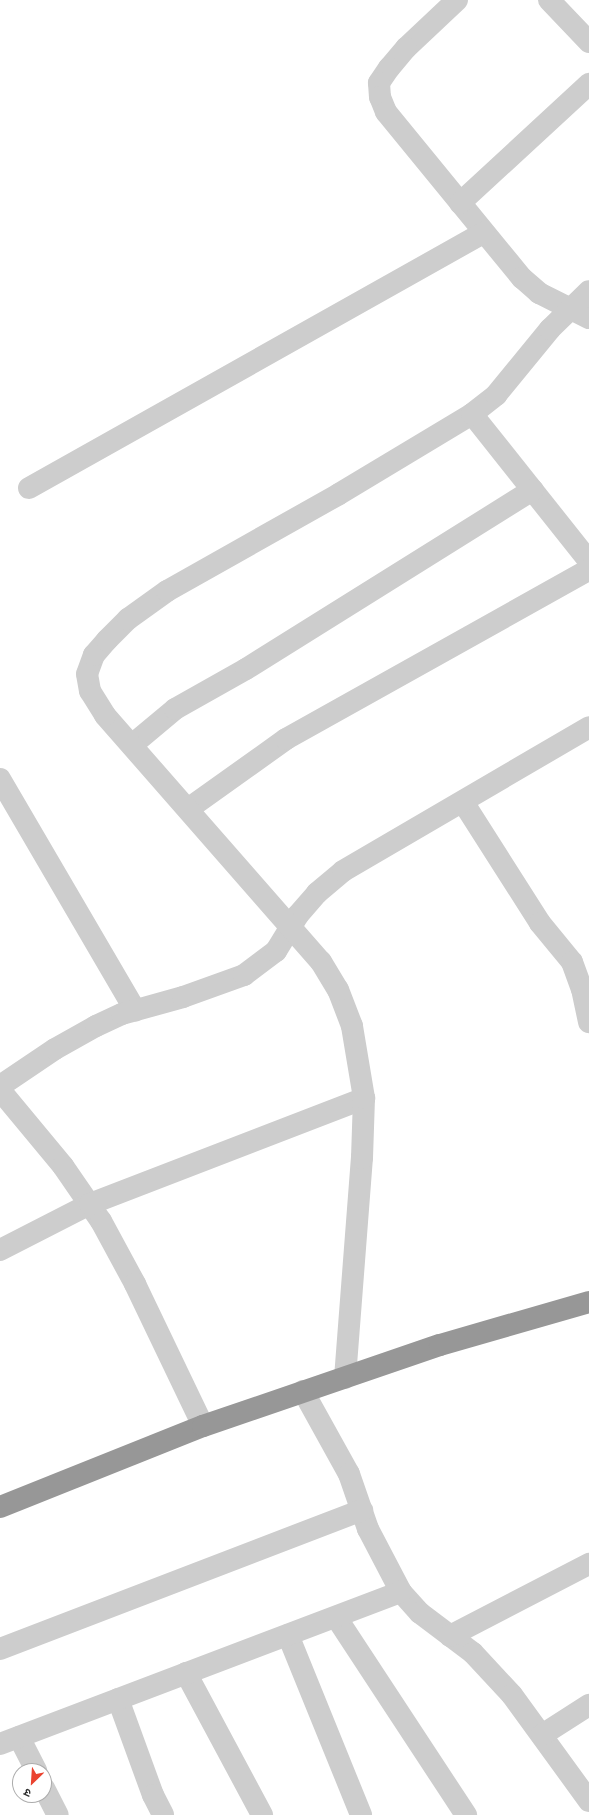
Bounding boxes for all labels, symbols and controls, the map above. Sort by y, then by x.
north arrow [12,1763,52,1803]
text: उ [21,1785,33,1801]

